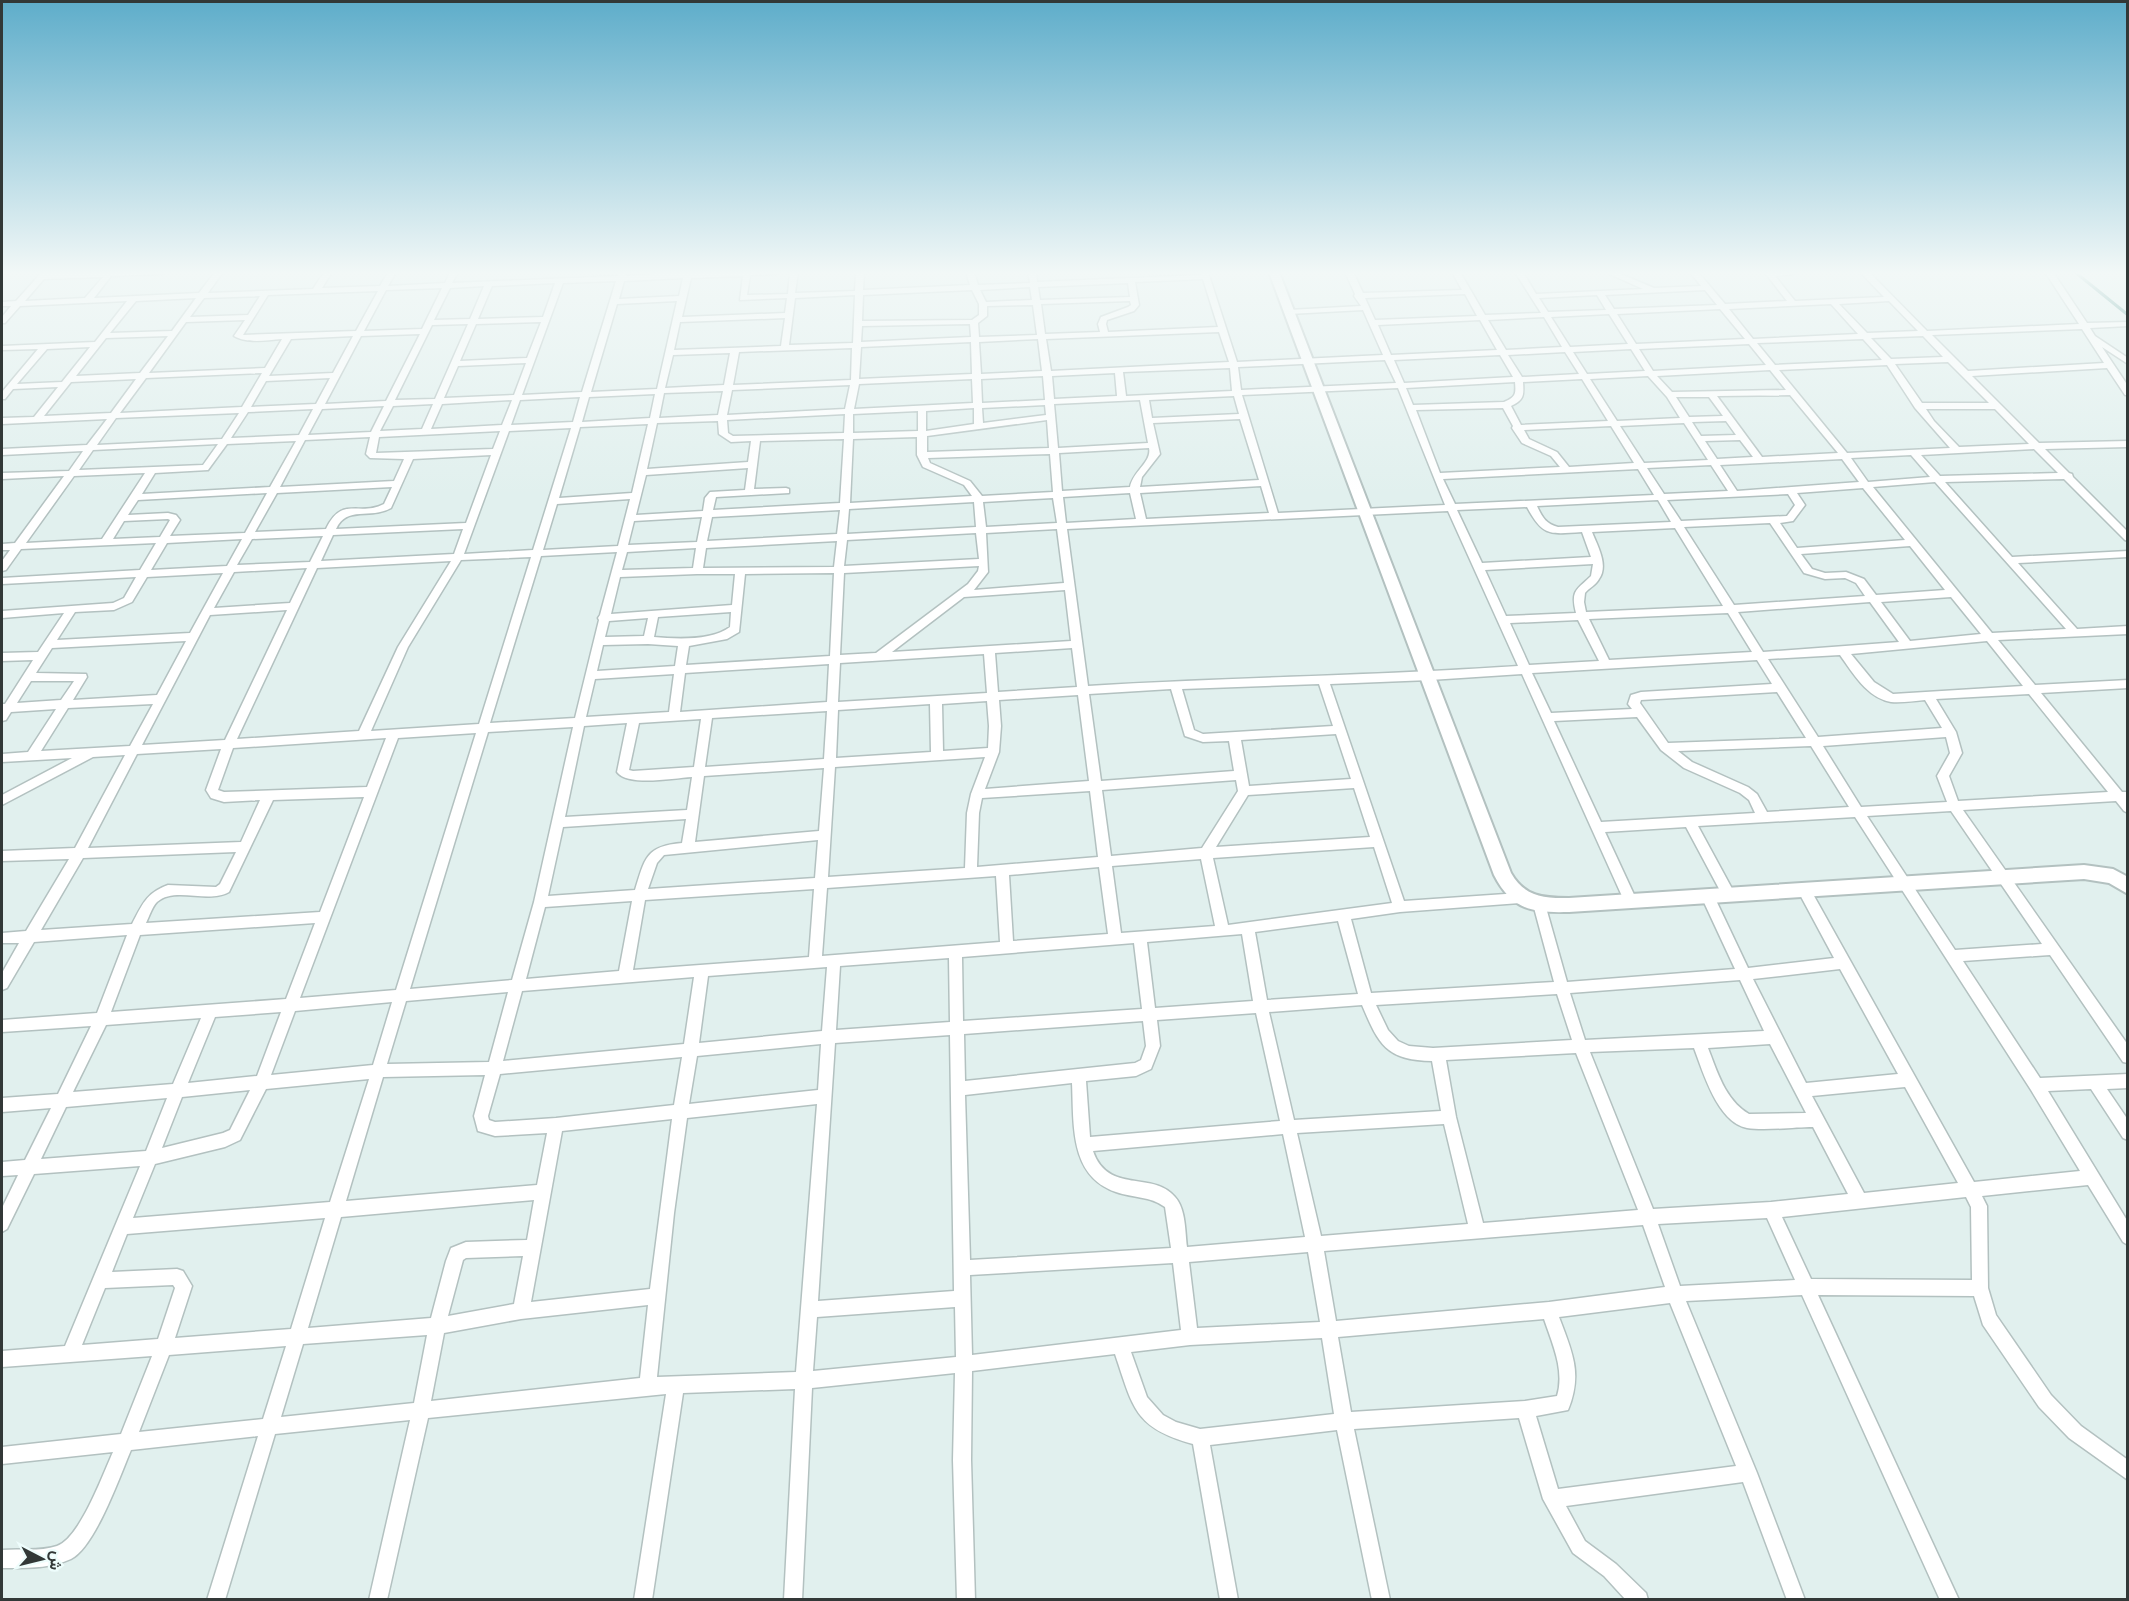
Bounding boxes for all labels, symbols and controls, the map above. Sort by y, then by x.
north arrow [12,1529,72,1589]
text: ش [46,1550,67,1571]

